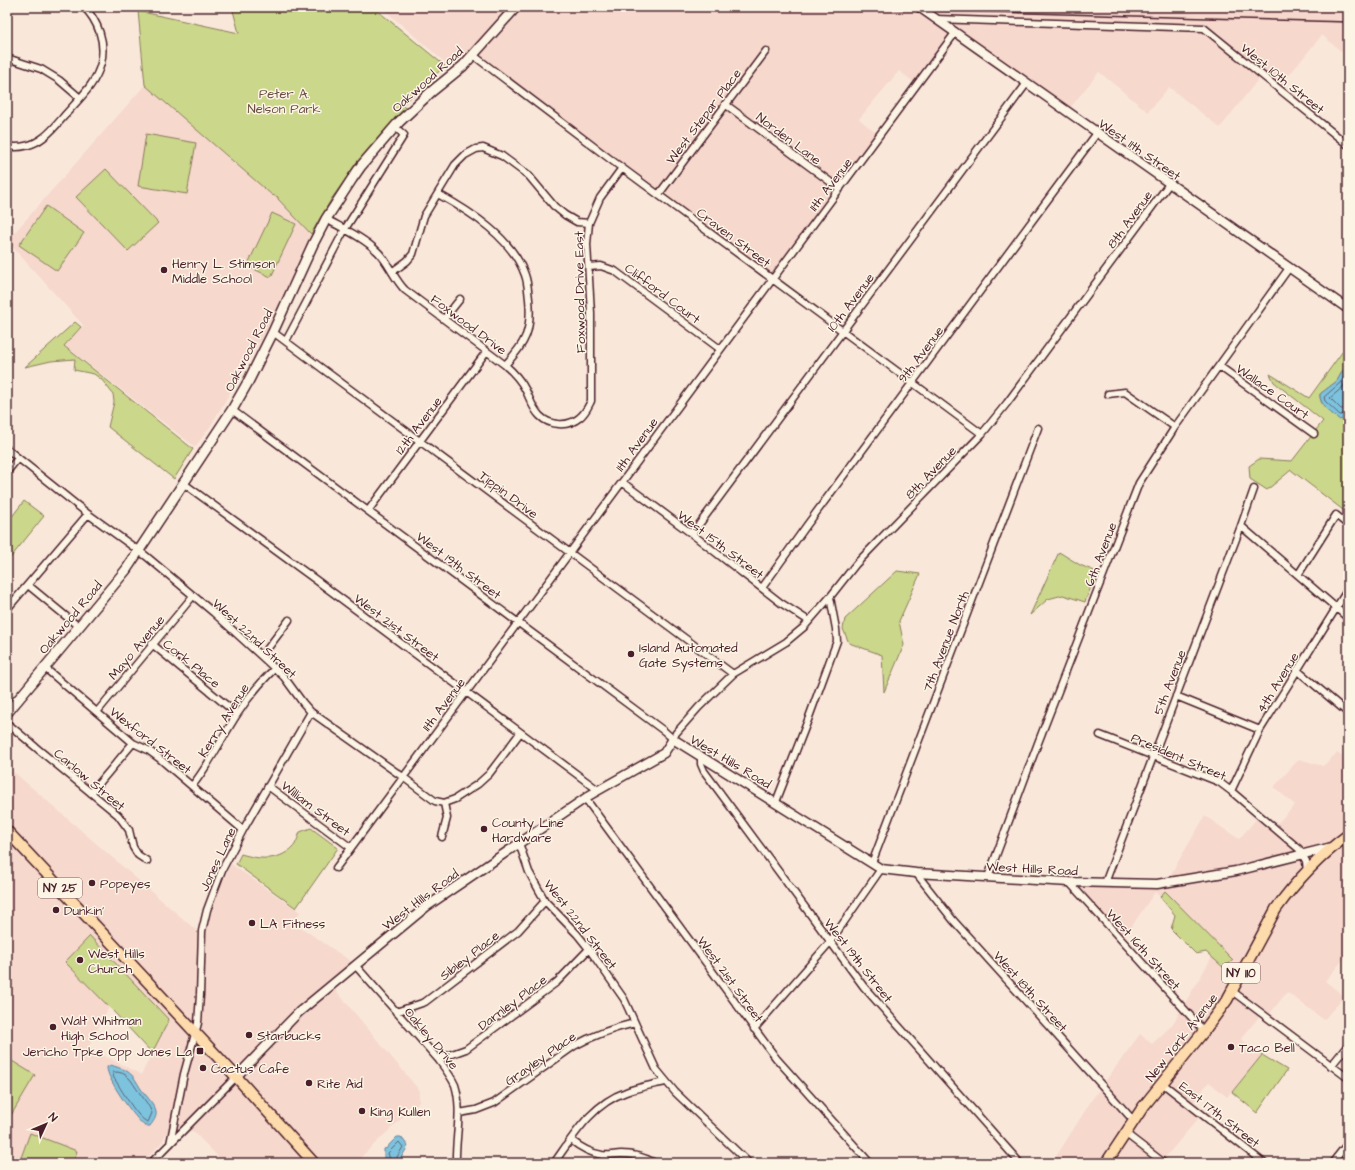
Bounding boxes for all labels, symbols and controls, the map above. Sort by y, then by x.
street label: West 10th Street [1237,39,1329,119]
street label: Oakwood Road [388,43,467,117]
street label: West Stepar Place [662,65,746,168]
park label: Peter A. Nelson Park [248,85,320,118]
street label: Norden Lane [752,108,825,169]
street label: West 11th Street [1095,115,1185,185]
street label: 11th Avenue [805,154,857,215]
street label: 8th Avenue [1103,187,1157,252]
street label: Craven Street [693,204,775,272]
street label: Foxwood Drive East [570,230,590,353]
place label: Henry L. Stimson Middle School [172,255,275,288]
street label: Clifford Court [621,259,705,329]
marker: Henry L. Stimson Middle School [159,265,169,275]
street label: 10th Avenue [823,270,879,336]
street label: Foxwood Drive [427,290,510,359]
street label: Oakwood Road [220,306,278,395]
street label: 9th Avenue [894,323,948,387]
street label: Wallace Court [1232,360,1313,424]
street label: 12th Avenue [391,393,447,458]
street label: 11th Avenue [611,414,662,475]
street label: 8th Avenue [901,442,961,503]
street label: Tippin Drive [475,467,542,523]
street label: West 15th Street [673,506,768,584]
street label: 6th Avenue [1080,520,1121,589]
street label: West 19th Street [412,528,505,604]
street label: Oakwood Road [35,577,107,658]
street label: 7th Avenue North [918,588,974,694]
street label: West 21st Street [350,590,443,666]
street label: West 22nd Street [208,595,301,683]
street label: Mayo Avenue [104,611,170,684]
street label: Cork Place [159,635,224,693]
place label: Island Automated Gate Systems [639,639,738,673]
street label: 5th Avenue [1149,647,1191,717]
marker: Island Automated Gate Systems [626,649,636,659]
street label: 4th Avenue [1252,649,1303,716]
street label: 11th Avenue [418,674,470,735]
street label: Kerry Avenue [194,680,255,761]
street label: Wexford Street [106,703,196,779]
street label: President Street [1128,729,1230,785]
street label: West Hills Road [687,731,775,793]
street label: Carlow Street [50,745,129,815]
street label: William Street [277,777,354,841]
place label: County Line Hardware [492,814,564,847]
marker: County Line Hardware [479,824,489,834]
street label: Jones Lane [195,825,241,894]
street label: West Hills Road [986,858,1079,880]
street label: West Hills Road [379,865,463,935]
place label: Popeyes [100,875,151,894]
street label: West 22nd Street [539,876,621,974]
road number: NY 25 [38,878,82,898]
marker: Popeyes [87,878,97,888]
place label: Dunkin' [64,902,104,920]
marker: Dunkin' [51,905,61,915]
street label: West 16th Street [1102,905,1185,995]
place label: LA Fitness [260,915,326,933]
street label: West 19th Street [820,915,897,1007]
marker: LA Fitness [247,918,257,928]
street label: Sibley Place [436,927,504,986]
street label: West 21st Street [693,933,768,1027]
place label: West Hills Church [88,945,145,978]
street label: West 18th Street [989,947,1072,1037]
marker: West Hills Church [75,955,85,965]
road number: NY 110 [1222,963,1260,983]
street label: Darnley Place [474,971,552,1036]
street label: New York Avenue [1142,990,1222,1086]
street label: Oakley Drive [399,1004,463,1074]
place label: Walt Whitman High School [61,1012,142,1046]
marker: Walt Whitman High School [48,1022,58,1032]
place label: Starbucks [257,1027,322,1045]
street label: Grayley Place [501,1027,581,1091]
marker: Starbucks [244,1030,254,1040]
place label: Taco Bell [1239,1039,1295,1057]
marker: Taco Bell [1226,1042,1236,1052]
place label: Jericho Tpke Opp Jones La [23,1043,192,1061]
marker: Jericho Tpke Opp Jones La [195,1046,205,1056]
place label: Cactus Cafe [211,1060,289,1078]
marker: Cactus Cafe [198,1063,208,1073]
place label: Rite Aid [317,1075,363,1093]
marker: Rite Aid [304,1078,314,1088]
street label: East 17th Street [1175,1078,1264,1152]
place label: King Kullen [370,1103,431,1122]
north arrow [26,1104,66,1144]
marker: King Kullen [357,1106,367,1116]
text: N [45,1110,61,1125]

